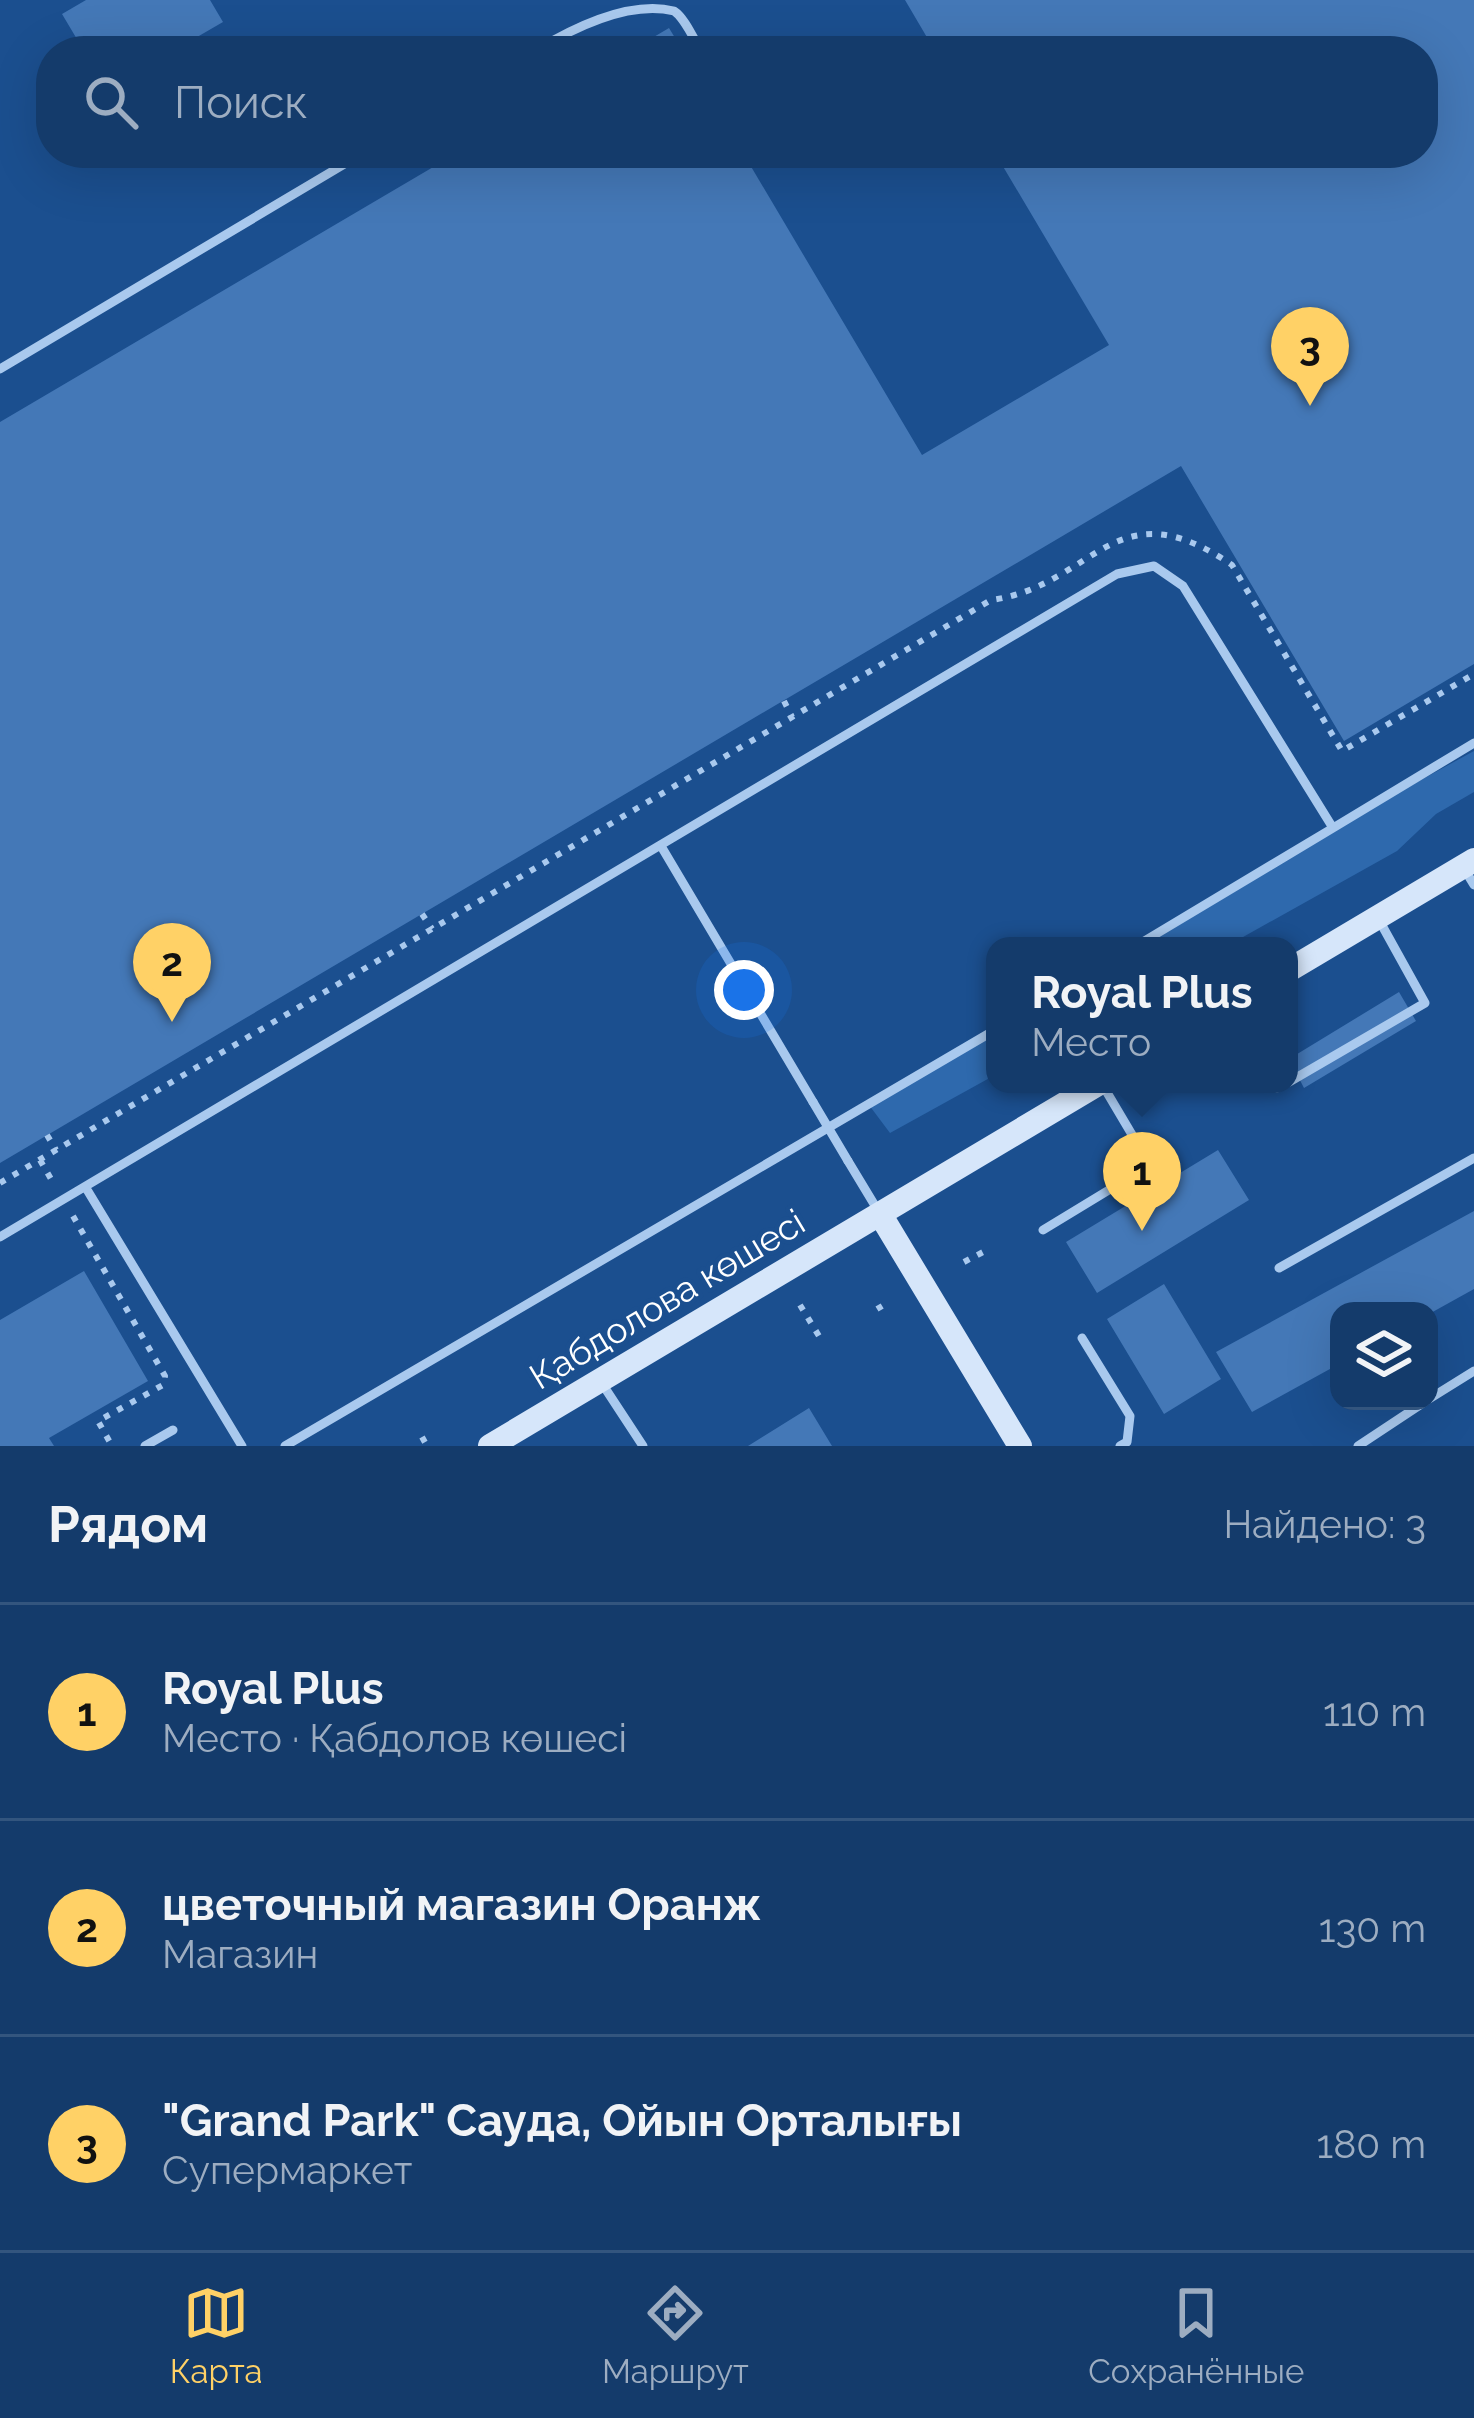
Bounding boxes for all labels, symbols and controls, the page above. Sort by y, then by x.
search box [36,36,1438,168]
icon: search [78,69,144,135]
text: Поиск [174,76,308,129]
pin: 3 [1271,307,1349,406]
pin: 2 [133,923,211,1022]
popup [986,937,1298,1093]
your location [714,960,774,1020]
text: Royal Plus [1031,966,1253,1019]
text: Место [1031,1019,1151,1065]
pin: 1 [1103,1132,1181,1231]
street label: Қабдолова көшесі [522,1200,812,1398]
map controls [1330,1302,1438,1410]
button: layers [1330,1302,1438,1410]
text: Рядом [48,1494,208,1554]
text: Найдено: 3 [1223,1501,1426,1547]
text: Royal Plus [162,1662,384,1715]
text: 1 [77,1689,97,1735]
text: 110 m [1323,1689,1426,1735]
text: Место · Қабдолов көшесі [162,1715,627,1761]
text: цветочный магазин Оранж [162,1878,761,1931]
text: 2 [76,1905,98,1951]
text: 130 m [1319,1905,1426,1951]
text: Магазин [162,1931,318,1977]
text: "Grand Park" Сауда, Ойын Орталығы [162,2094,962,2147]
text: 3 [76,2121,98,2167]
text: 180 m [1317,2121,1426,2167]
text: Супермаркет [162,2147,412,2193]
tab: Карта [170,2280,263,2391]
tab: Маршрут [602,2280,749,2391]
tab: Сохранённые [1088,2280,1304,2391]

